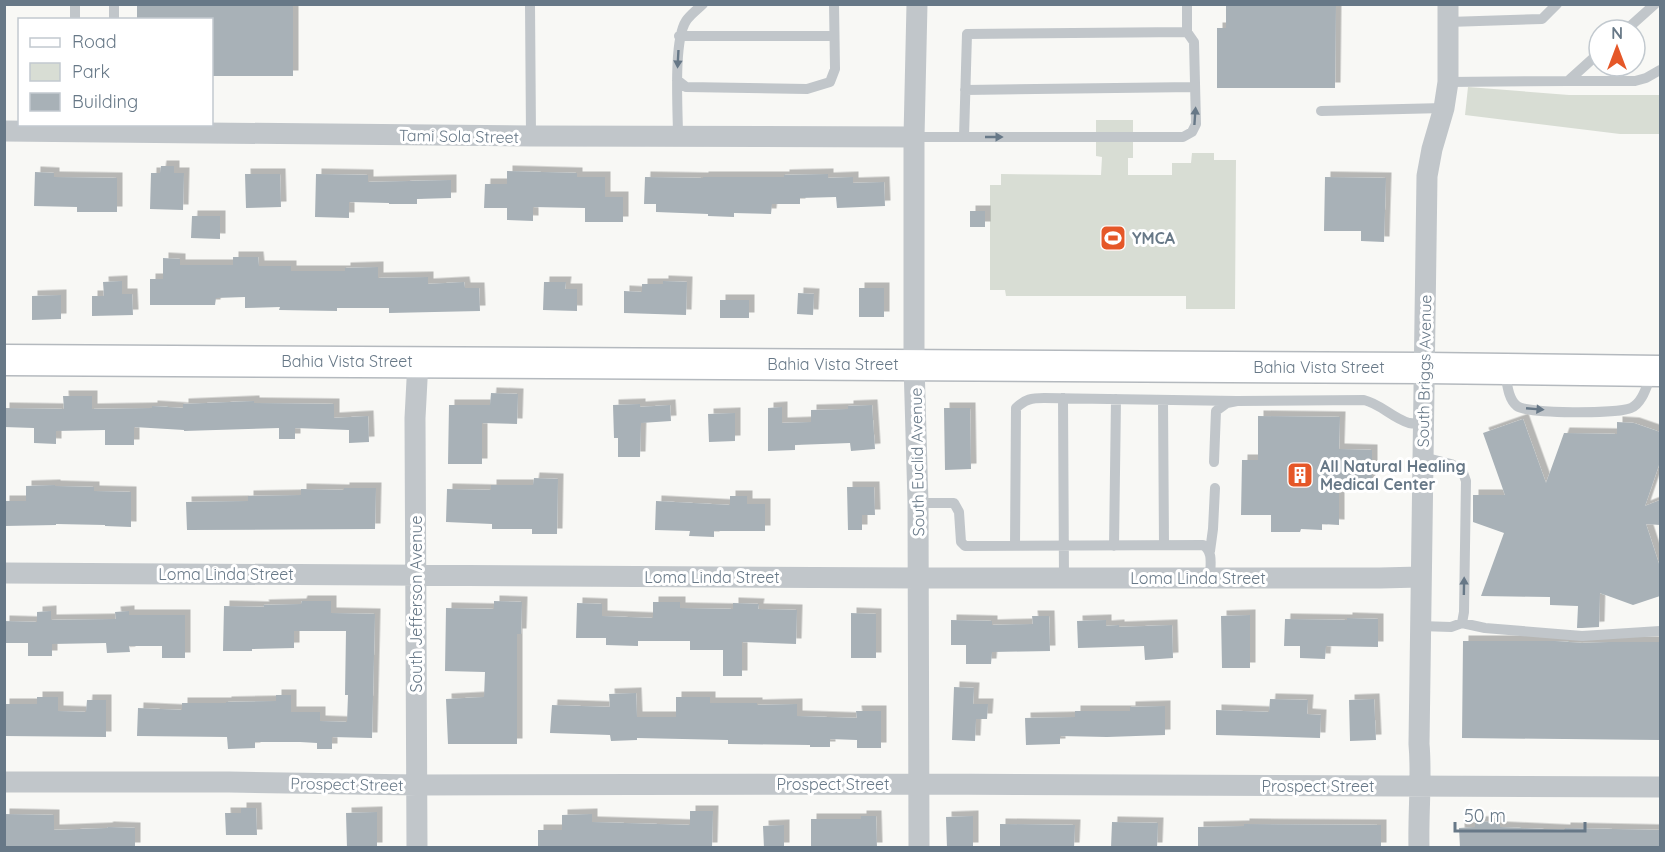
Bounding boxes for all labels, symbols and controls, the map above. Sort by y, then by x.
legend [18,18,213,126]
north arrow [1587,18,1647,78]
text: N [1611,23,1623,43]
text: Road [72,30,117,53]
one-way arrow [674,50,683,69]
text: Park [72,60,110,83]
text: Building [72,90,138,113]
one-way arrow [1190,107,1200,126]
street label: Tami Sola Street [399,125,519,147]
one-way arrow [984,132,1003,142]
sports icon: YMCA [1098,223,1128,253]
place label: YMCA [1132,228,1176,248]
street label: South Briggs Avenue [1413,294,1435,448]
street label: Bahia Vista Street [281,351,413,371]
street label: Bahia Vista Street [767,354,899,374]
street label: Bahia Vista Street [1253,357,1385,377]
street label: South Euclid Avenue [906,387,928,537]
one-way arrow [1525,404,1544,414]
place label: All Natural Healing Medical Center [1320,456,1466,494]
building icon: All Natural Healing Medical Center [1285,460,1315,490]
street label: South Jefferson Avenue [406,515,426,693]
street label: Loma Linda Street [158,564,294,584]
street label: Loma Linda Street [644,567,780,587]
street label: Loma Linda Street [1130,568,1266,588]
one-way arrow [1459,577,1469,596]
street label: Prospect Street [290,773,404,795]
street label: Prospect Street [776,774,890,794]
street label: Prospect Street [1261,776,1375,796]
scale bar [1455,795,1586,833]
text: 50 m [1464,804,1506,827]

